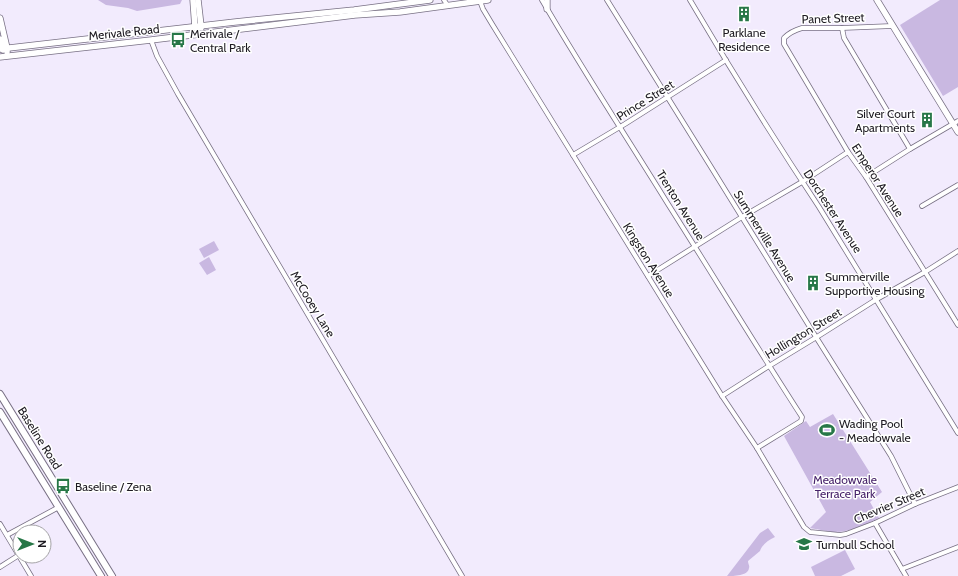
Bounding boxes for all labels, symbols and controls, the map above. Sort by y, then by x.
building icon: Parklane Residence [735,5,753,23]
street label: Panet Street [801,9,865,27]
street label: Merivale Road [88,21,160,43]
place label: Parklane Residence [718,25,770,54]
place label: Merivale / Central Park [190,26,251,55]
bus stop icon: Merivale / Central Park [169,31,187,49]
street label: Prince Street [614,76,676,124]
place label: Silver Court Apartments [855,106,915,135]
building icon: Silver Court Apartments [918,111,936,129]
street label: Emperor Avenue [849,140,907,220]
street label: Dorchester Avenue [800,166,866,256]
street label: Trenton Avenue [653,167,709,243]
street label: Summerville Avenue [731,187,799,285]
street label: Kingston Avenue [620,220,678,300]
street label: McCooey Lane [287,268,339,340]
place label: Summerville Supportive Housing [825,269,926,298]
building icon: Summerville Supportive Housing [804,274,822,292]
street label: Hollington Street [762,304,844,362]
street label: Baseline Road [15,404,65,472]
place label: Wading Pool - Meadowvale [839,416,911,445]
sports icon: Wading Pool - Meadowvale [818,421,836,439]
park label: Meadowvale Terrace Park [813,472,877,501]
bus stop icon: Baseline / Zena [54,477,72,495]
place label: Baseline / Zena [75,479,152,494]
street label: Chevrier Street [851,483,927,527]
north arrow [12,524,52,564]
school or university icon: Turnbull School [795,535,813,553]
place label: Turnbull School [816,537,895,552]
text: N [35,540,49,548]

